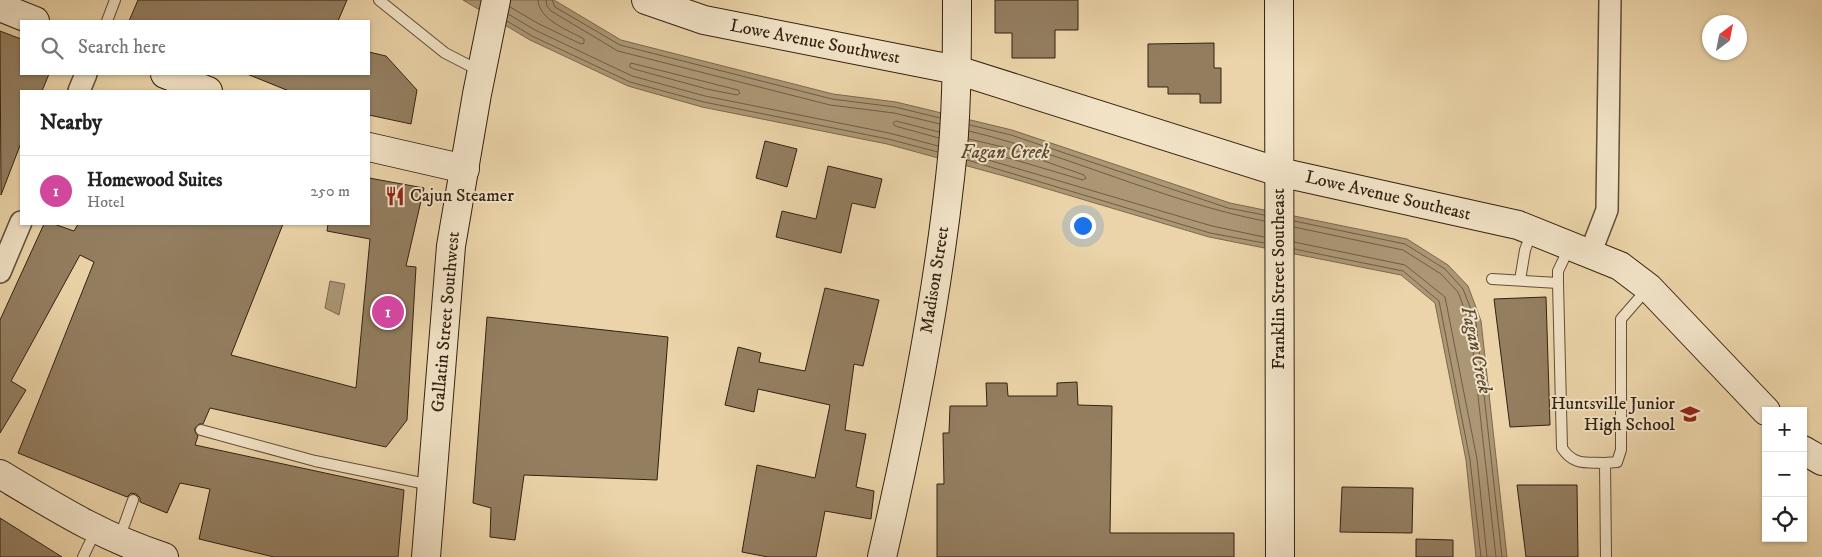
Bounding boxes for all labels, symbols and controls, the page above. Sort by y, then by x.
street label: Lowe Avenue Southwest [728,15,902,69]
north arrow [1702,15,1747,60]
search box [20,20,370,75]
icon: search [38,34,66,62]
text: Search here [78,36,166,59]
text: Nearby [40,110,102,136]
water label: Fagan Creek [961,141,1049,164]
street label: Lowe Avenue Southeast [1303,166,1473,226]
text: Homewood Suites [87,169,222,192]
text: 1 [53,181,59,201]
text: 250 m [310,181,350,201]
restaurant icon: Cajun Steamer [384,185,406,207]
place label: Cajun Steamer [410,185,514,207]
street label: Franklin Street Southeast [1268,188,1290,370]
text: Hotel [87,192,125,212]
your location [1070,213,1096,239]
street label: Madison Street [916,225,954,335]
street label: Gallatin Street Southwest [427,230,465,413]
pin: 1 [372,293,404,331]
water label: Fagan Creek [1456,304,1496,396]
place label: Huntsville Junior High School [1551,393,1676,436]
school or university icon: Huntsville Junior High School [1679,403,1701,425]
map controls [1762,407,1807,542]
button: + [1762,407,1807,452]
button: − [1762,452,1807,497]
button: locate [1762,497,1807,542]

